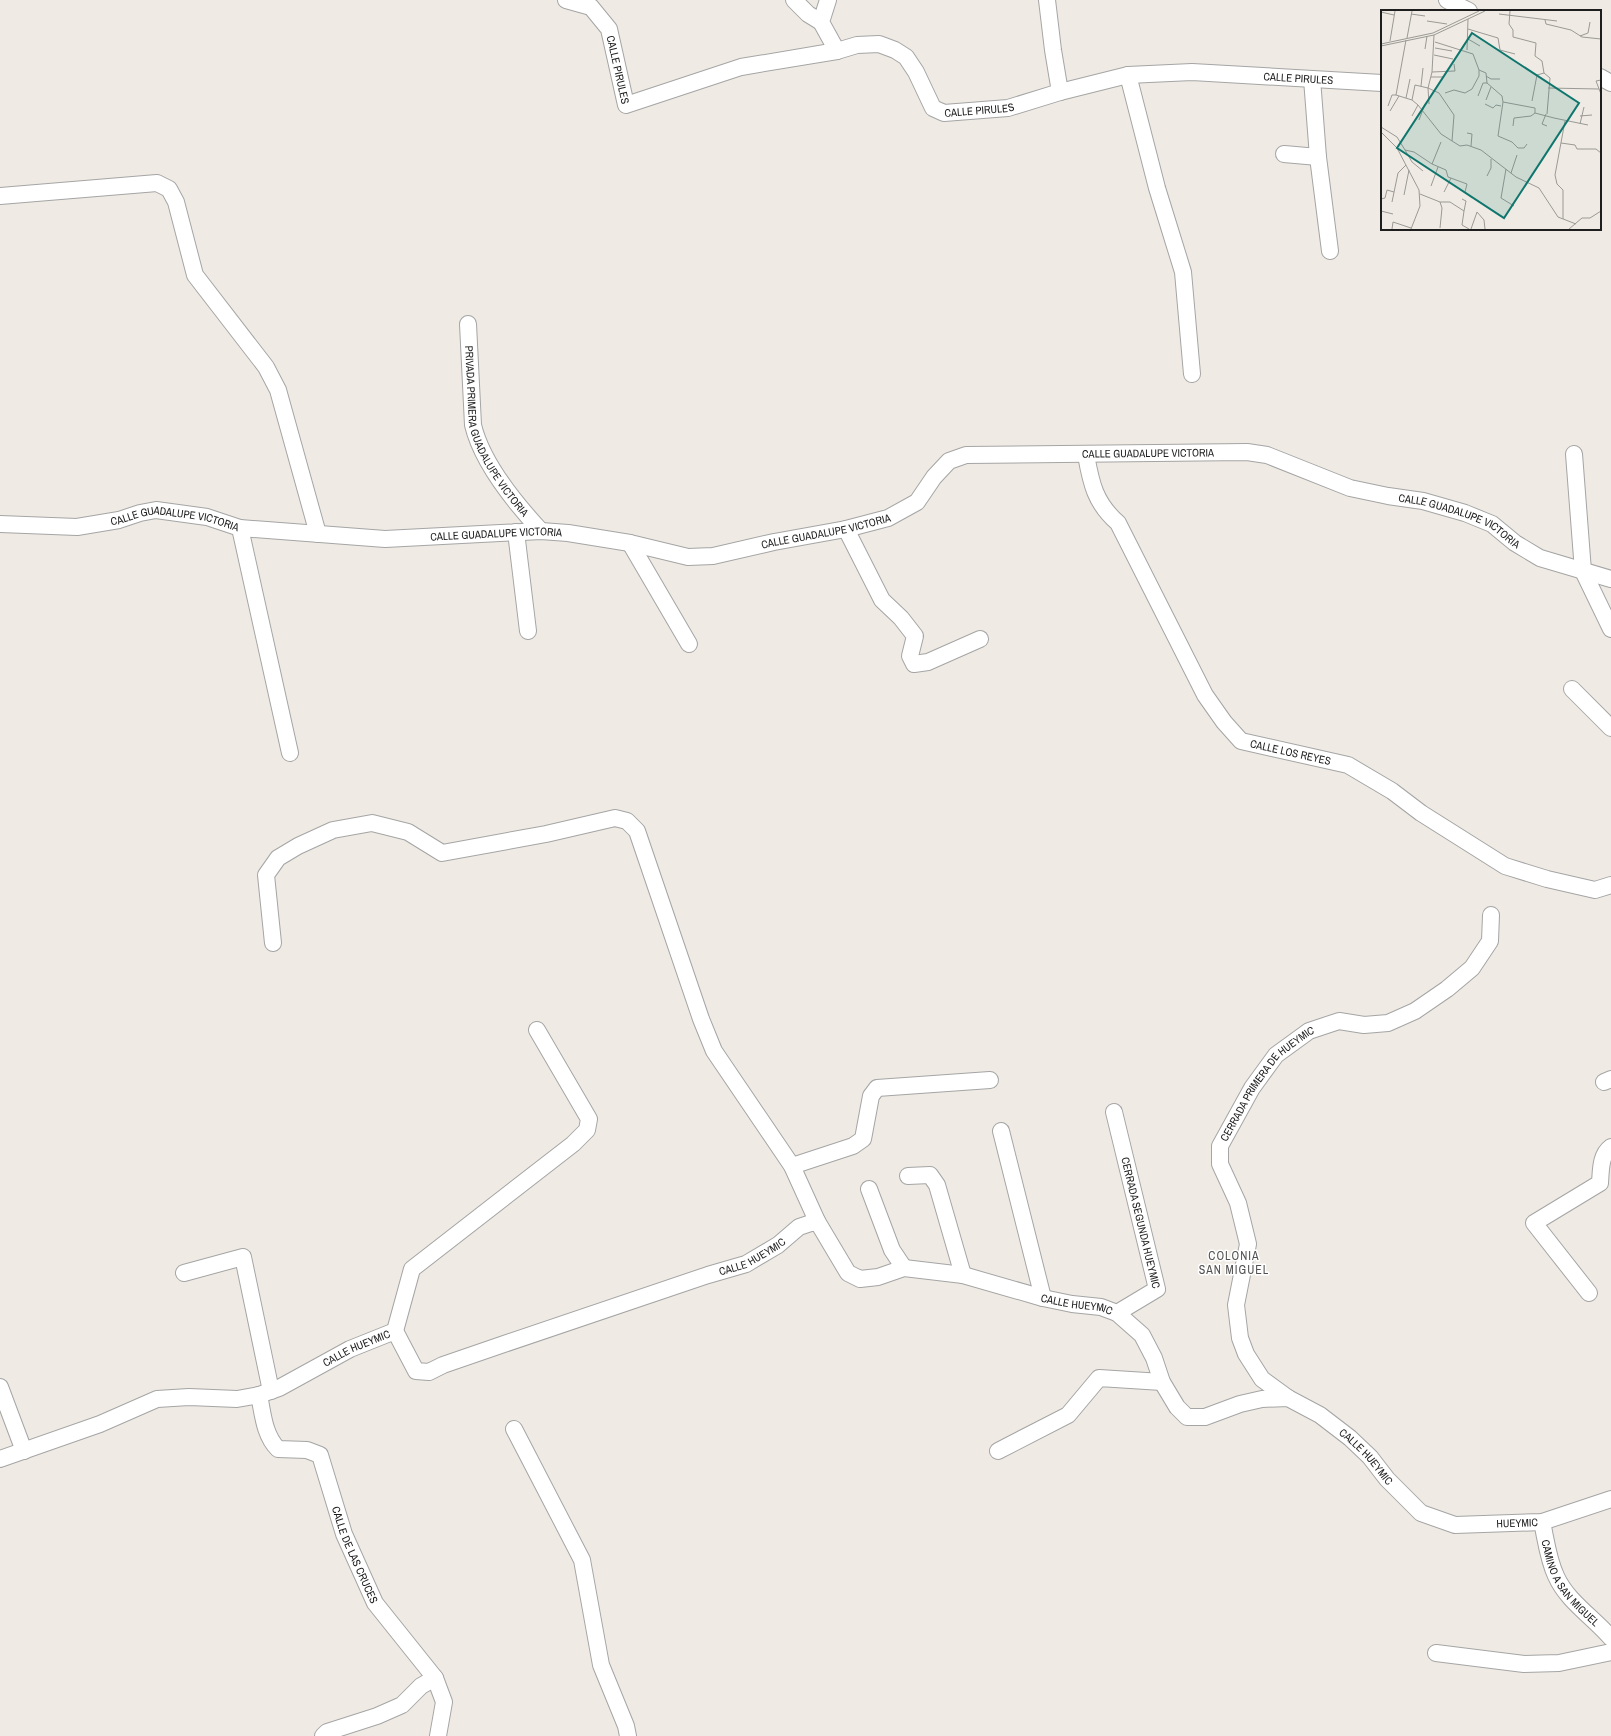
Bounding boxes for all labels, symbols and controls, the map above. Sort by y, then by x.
inset map [1381,10,1601,230]
street label: CALLE PIRULES [604,34,633,105]
street label: CALLE PIRULES [1263,69,1334,87]
street label: CALLE PIRULES [944,100,1016,120]
street label: PRIVADA PRIMERA GUADALUPE VICTORIA [462,345,532,520]
street label: CALLE GUADALUPE VICTORIA [1082,445,1215,461]
street label: CALLE GUADALUPE VICTORIA [1398,491,1523,552]
street label: CALLE GUADALUPE VICTORIA [109,503,242,535]
street label: CALLE GUADALUPE VICTORIA [760,510,893,552]
street label: CALLE GUADALUPE VICTORIA [430,524,563,544]
street label: CALLE LOS REYES [1249,736,1332,768]
street label: CERRADA PRIMERA DE HUEYMIC [1217,1023,1316,1144]
street label: CERRADA SEGUNDA HUEYMIC [1118,1156,1164,1290]
street label: CALLE HUEYMIC [717,1234,789,1279]
district label: COLONIA SAN MIGUEL [1199,1248,1269,1278]
street label: CALLE HUEYMIC [1040,1291,1115,1318]
street label: CALLE HUEYMIC [320,1327,393,1370]
street label: CALLE HUEYMIC [1336,1425,1396,1488]
street label: CALLE DE LAS CRUCES [329,1505,381,1606]
street label: HUEYMIC [1496,1515,1539,1531]
street label: CAMINO A SAN MIGUEL [1539,1538,1602,1629]

